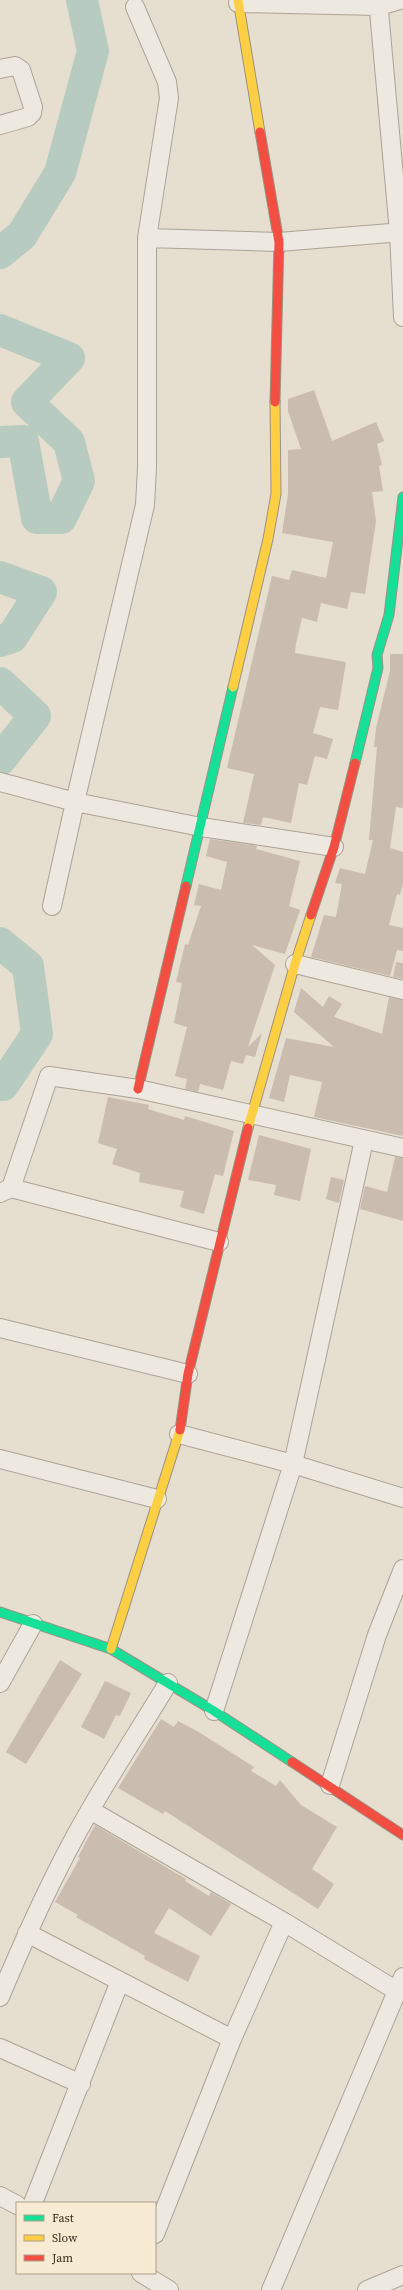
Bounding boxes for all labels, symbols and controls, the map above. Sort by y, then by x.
legend [16,2202,156,2274]
text: Fast [52,2210,74,2226]
text: Slow [52,2230,78,2246]
text: Jam [51,2250,73,2266]

